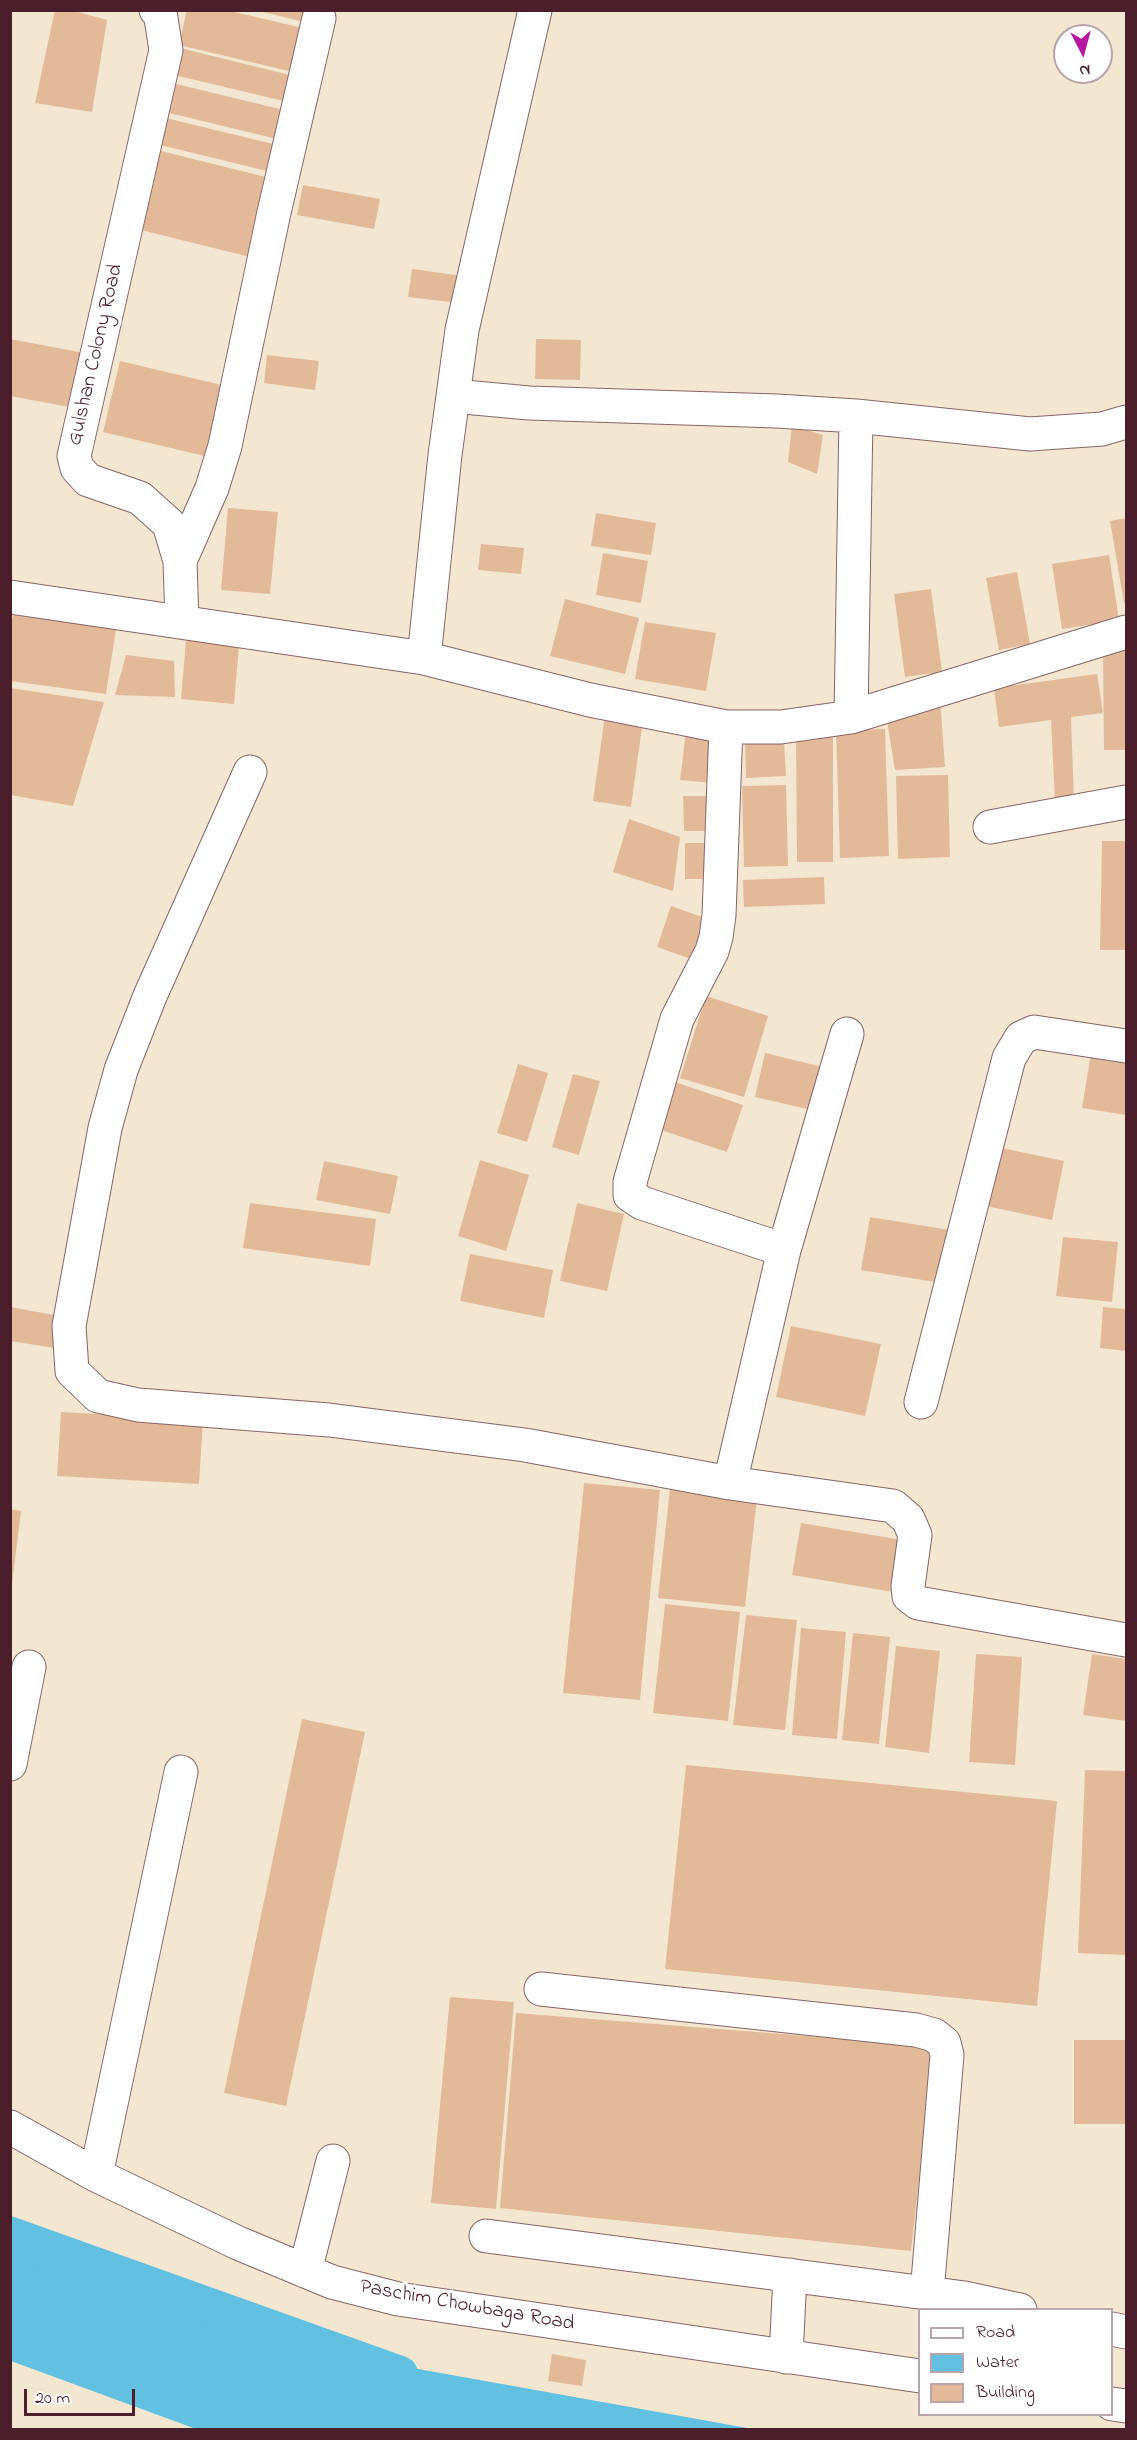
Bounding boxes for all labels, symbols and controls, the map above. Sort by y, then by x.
north arrow [1053,24,1113,84]
text: N [1078,57,1091,82]
street label: Gulshan Colony Road [64,262,130,448]
street label: Paschim Chowbaga Road [358,2276,576,2338]
legend [918,2308,1113,2416]
text: Road [976,2320,1015,2346]
text: Water [976,2350,1019,2376]
scale bar [27,2377,138,2415]
text: Building [976,2380,1035,2406]
text: 20 m [35,2386,70,2412]

